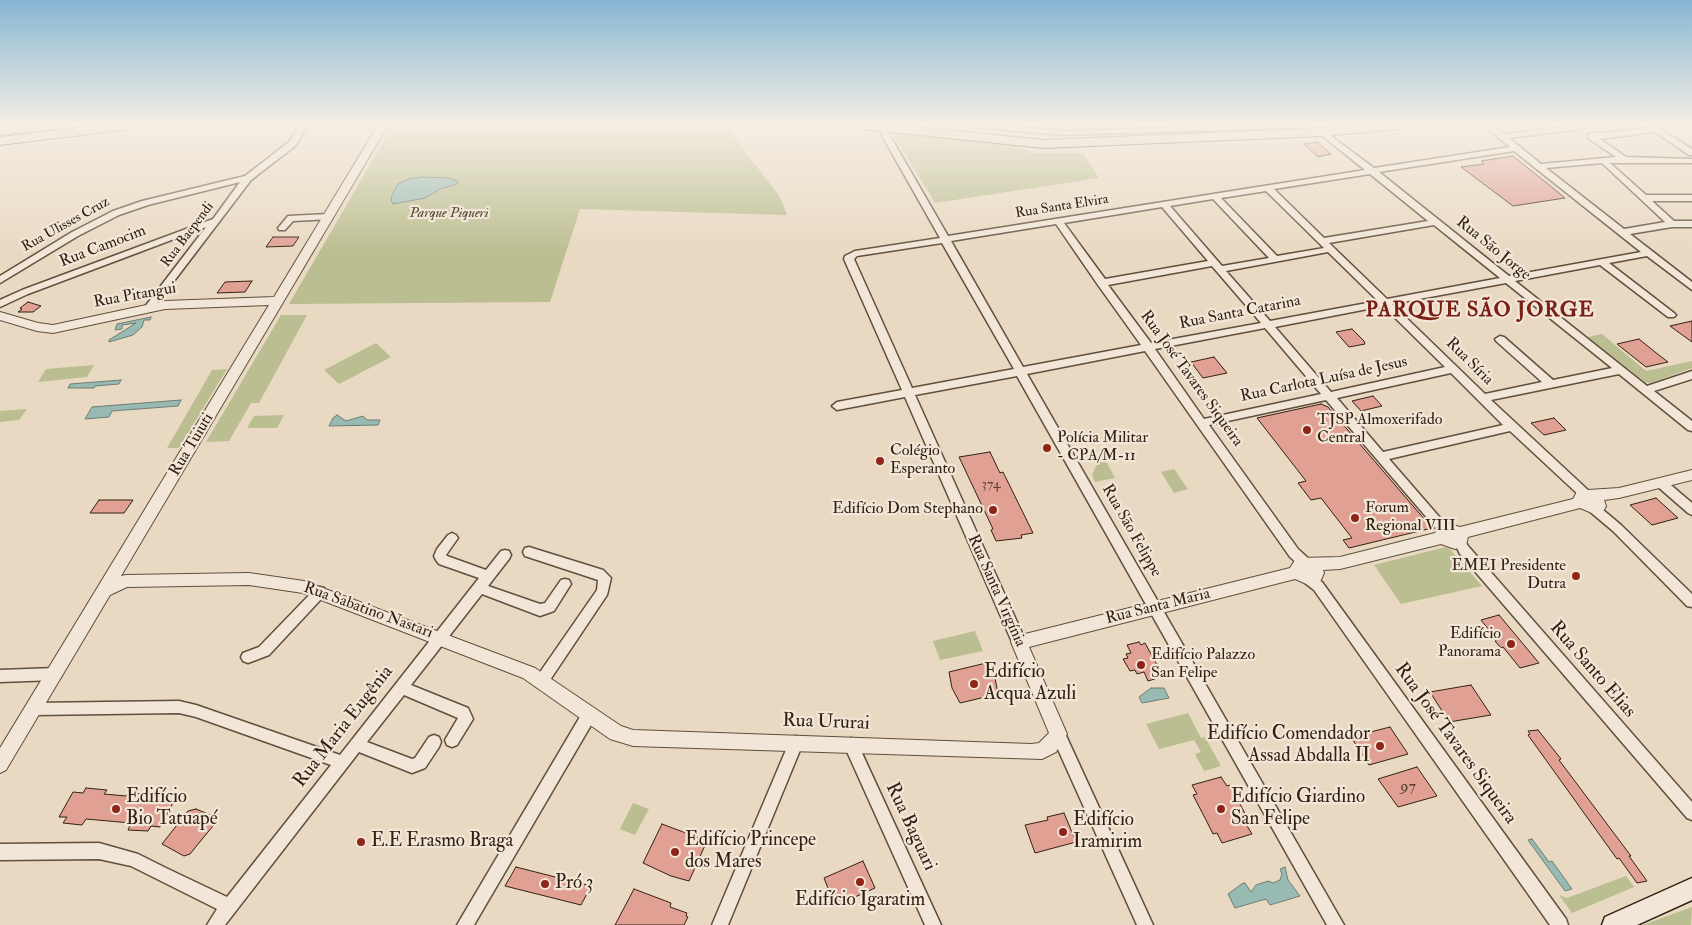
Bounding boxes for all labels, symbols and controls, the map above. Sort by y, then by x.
street label: Rua Santa Elvira [1014,191,1110,223]
street label: Rua Ulisses Cruz [19,194,113,256]
street label: Rua Baependi [158,199,218,271]
park label: Parque Piqueri [409,206,489,222]
street label: Rua São Jorge [1452,213,1534,285]
street label: Rua Camocim [57,222,149,272]
street label: Rua Pitangui [92,279,178,313]
street label: Rua Santa Catarina [1178,292,1302,334]
district label: PARQUE SÃO JORGE [1363,298,1597,324]
street label: Rua José Tavares Siqueira [1135,307,1247,451]
street label: Rua Síria [1441,334,1497,390]
street label: Rua Carlota Luísa de Jesus [1239,353,1409,407]
street label: Rua Tuiuti [166,410,218,480]
place label: TJSP Almoxerifado Central [1317,411,1442,449]
marker: TJSP Almoxerifado Central [1301,424,1313,436]
place label: Polícia Militar - CPA/M-11 [1057,429,1148,467]
place label: Colégio Esperanto [890,442,955,480]
marker: Polícia Militar - CPA/M-11 [1041,442,1053,454]
marker: Colégio Esperanto [874,455,886,467]
house number: 374 [982,477,1000,493]
street label: Rua São Felippe [1097,481,1165,581]
place label: Forum Regional VIII [1365,499,1456,537]
place label: Edifício Dom Stephano [832,500,983,520]
marker: Edifício Dom Stephano [987,504,999,516]
marker: Forum Regional VIII [1349,512,1361,524]
street label: Rua Santa Virgínia [963,532,1029,650]
place label: EMEI Presidente Dutra [1452,557,1566,595]
marker: EMEI Presidente Dutra [1570,570,1582,582]
street label: Rua Sabatino Nastari [301,579,435,643]
street label: Rua Santa Maria [1104,585,1212,629]
street label: Rua Santo Elias [1544,617,1640,723]
place label: Edifício Panorama [1438,625,1501,663]
marker: Edifício Panorama [1505,638,1517,650]
place label: Edifício Palazzo San Felipe [1151,646,1255,684]
marker: Edifício Palazzo San Felipe [1135,659,1147,671]
street label: Rua José Tavares Siqueira [1389,659,1521,829]
street label: Rua Maria Eugênia [289,661,399,793]
place label: Edifício Acqua Azuli [984,662,1076,706]
marker: Edifício Acqua Azuli [968,678,980,690]
street label: Rua Ururai [782,710,870,736]
place label: Edifício Comendador Assad Abdalla II [1207,724,1370,768]
marker: Edifício Comendador Assad Abdalla II [1374,740,1386,752]
house number: 97 [1400,778,1416,798]
street label: Rua Baguari [880,779,940,875]
place label: Edifício Bio Tatuapé [126,787,218,831]
place label: Edifício Giardino San Felipe [1231,787,1365,831]
marker: Edifício Bio Tatuapé [110,803,122,815]
marker: Edifício Giardino San Felipe [1215,803,1227,815]
place label: Edifício Iramirim [1073,810,1142,854]
marker: Edifício Iramirim [1057,826,1069,838]
place label: Edifício Princepe dos Mares [685,830,816,874]
place label: E.E Erasmo Braga [371,831,513,853]
marker: E.E Erasmo Braga [355,836,367,848]
marker: Edifício Princepe dos Mares [669,846,681,858]
place label: Pró 3 [555,873,593,895]
marker: Edifício Igaratim [854,876,866,888]
marker: Pró 3 [539,878,551,890]
place label: Edifício Igaratim [795,890,925,912]

